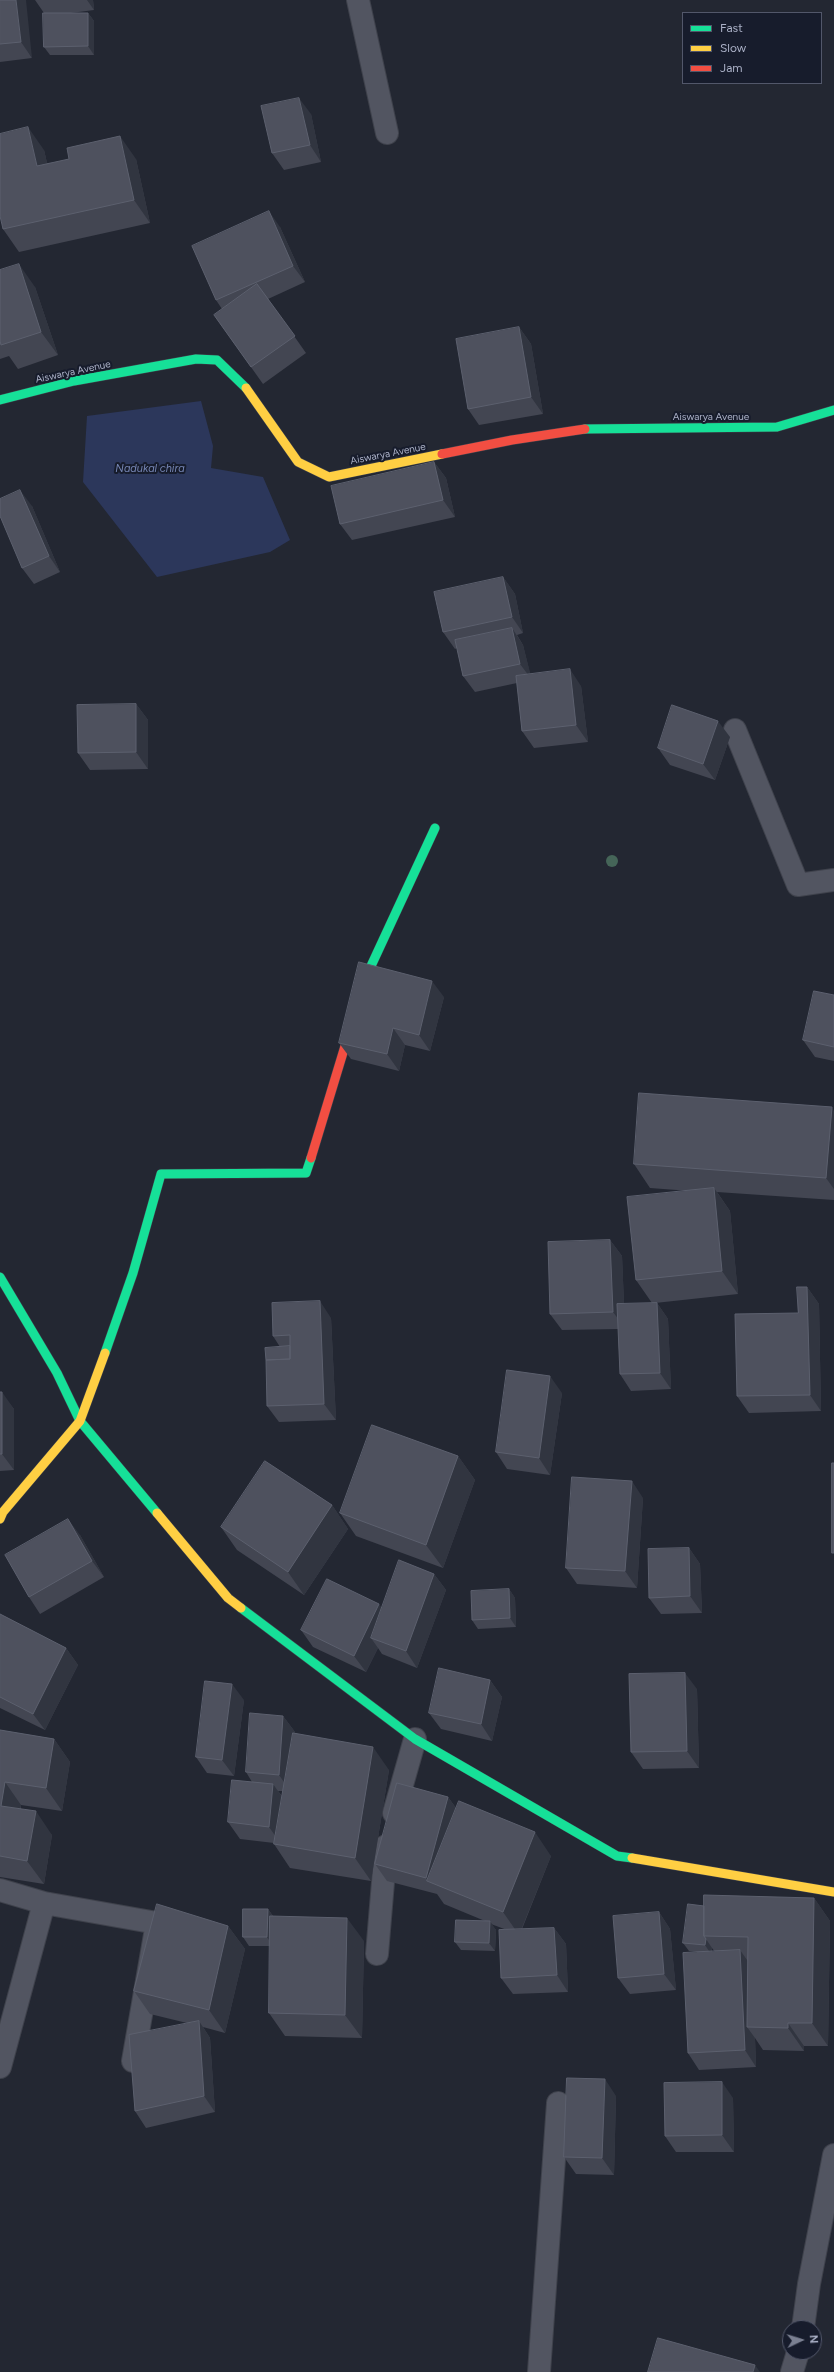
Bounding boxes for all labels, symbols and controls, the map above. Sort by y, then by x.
legend [682,12,822,84]
text: Fast [720,21,743,35]
text: Slow [720,41,746,55]
text: Jam [720,61,743,75]
street label: Aiswarya Avenue [34,358,112,386]
street label: Aiswarya Avenue [673,411,749,423]
street label: Aiswarya Avenue [349,441,427,467]
water label: Nadukal chira [115,462,185,476]
north arrow [782,2320,822,2360]
text: N [807,2334,820,2344]

